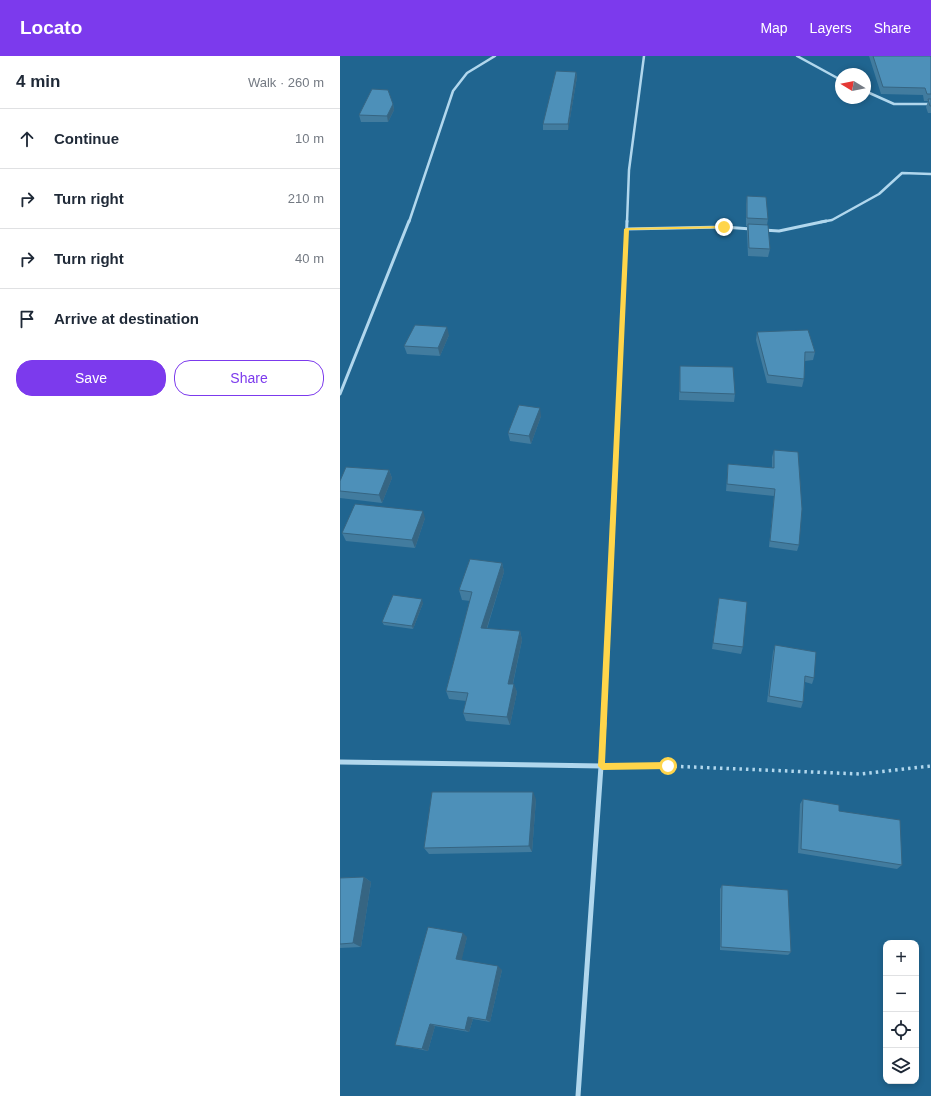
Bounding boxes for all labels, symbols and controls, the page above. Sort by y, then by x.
text: Locato [20,17,82,38]
text: Map [760,20,788,36]
text: Layers [810,20,852,36]
text: Share [874,20,911,36]
north arrow [835,68,871,104]
text: 4 min [16,72,60,91]
text: Walk · 260 m [248,75,324,90]
icon: ahead [16,128,38,150]
text: Continue [54,130,119,147]
text: 10 m [295,131,324,146]
icon: right [16,188,38,210]
text: Turn right [54,190,124,207]
text: 210 m [288,191,324,206]
route end [715,218,733,236]
icon: right [16,248,38,270]
text: Turn right [54,250,124,267]
text: 40 m [295,251,324,266]
icon: arrive [16,308,38,330]
text: Arrive at destination [54,310,199,327]
button: Save [16,360,166,396]
button: Share [174,360,324,396]
route start [659,757,677,775]
map controls [883,940,919,1084]
button: + [883,940,919,976]
button: − [883,976,919,1012]
button: locate [883,1012,919,1048]
button: layers [883,1048,919,1084]

